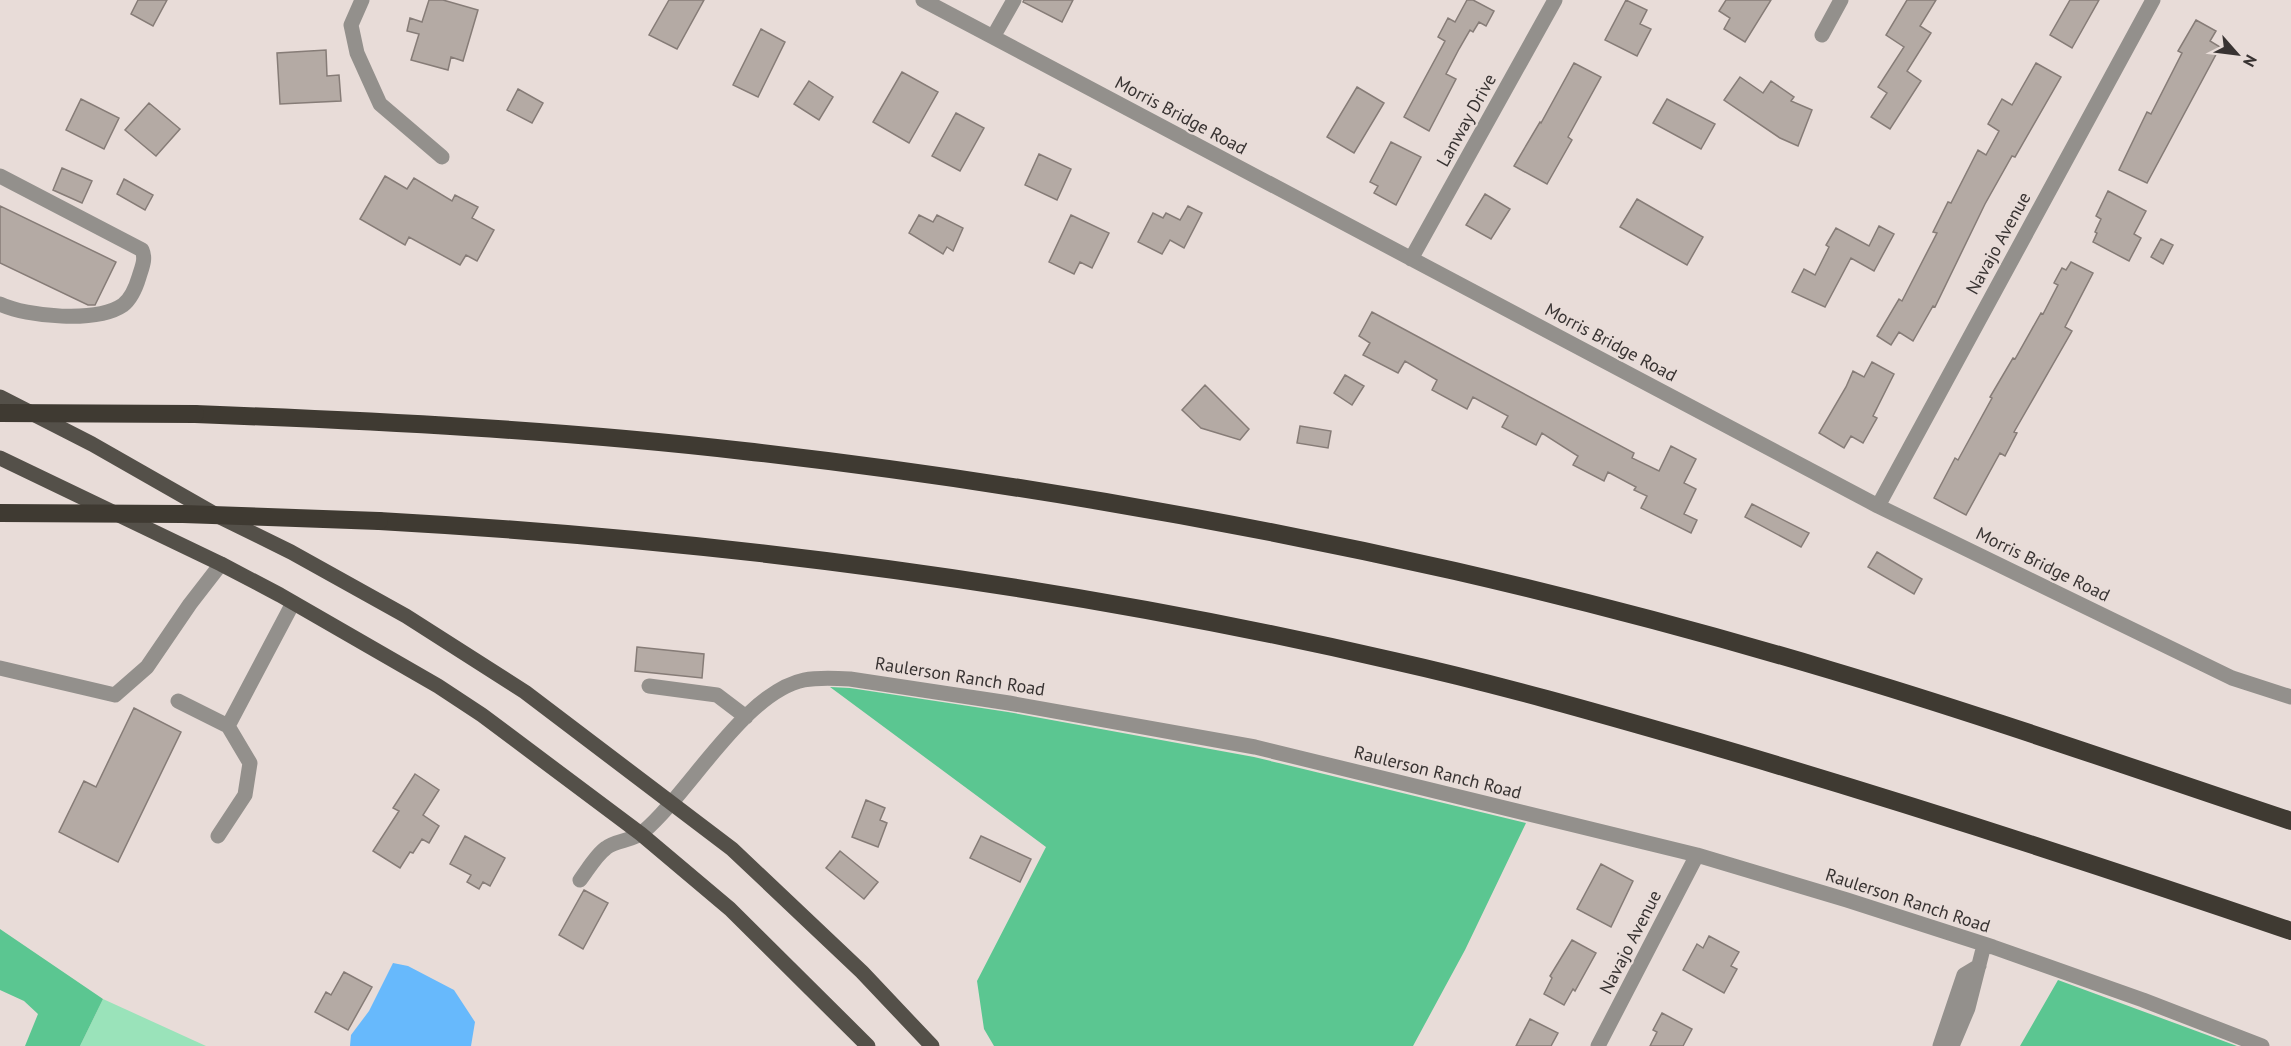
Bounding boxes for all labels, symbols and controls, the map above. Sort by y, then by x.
north arrow [2207,24,2267,84]
text: N [2239,52,2262,70]
street label: Lanway Drive [1431,69,1501,171]
street label: Morris Bridge Road [1111,71,1251,159]
street label: Navajo Avenue [1960,188,2036,298]
street label: Morris Bridge Road [1541,298,1681,386]
street label: Morris Bridge Road [1972,522,2114,606]
street label: Raulerson Ranch Road [873,651,1047,701]
street label: Raulerson Ranch Road [1352,740,1524,804]
street label: Raulerson Ranch Road [1823,863,1993,937]
street label: Navajo Avenue [1594,886,1666,998]

